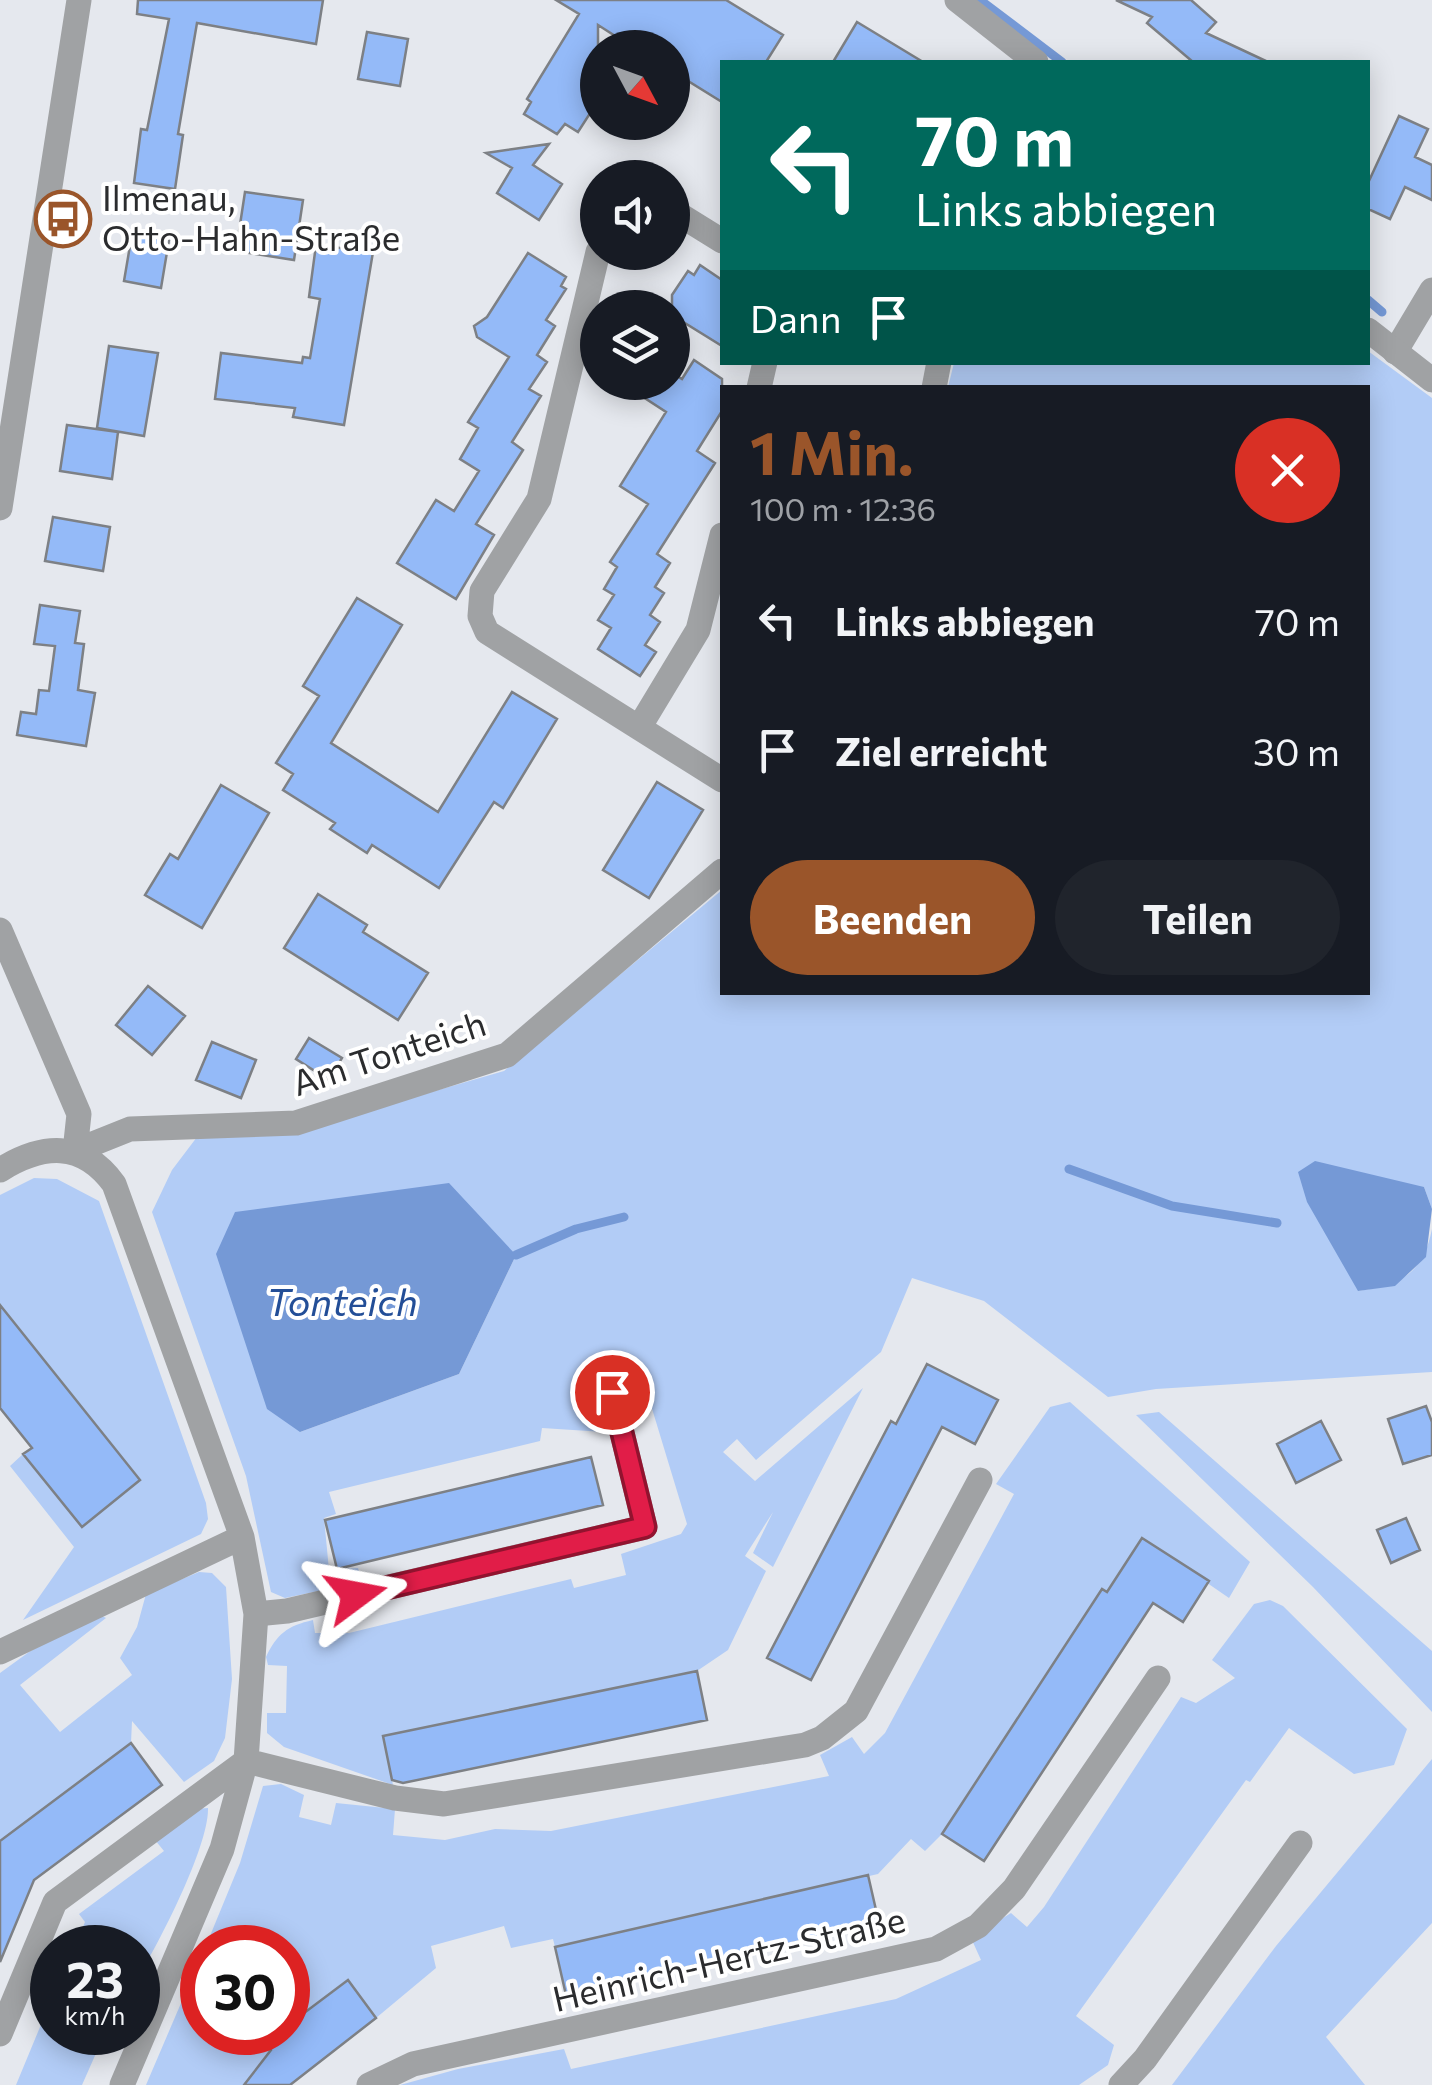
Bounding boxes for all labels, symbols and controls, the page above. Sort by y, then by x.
north arrow [580,30,690,140]
map controls [580,30,690,400]
text: 70 m [915,95,1074,180]
icon: left [750,100,880,230]
button: sound [580,160,690,270]
place label: Ilmenau, Otto-Hahn-Straße [102,175,400,258]
text: Links abbiegen [915,180,1217,235]
bus stop icon: Ilmenau, Otto-Hahn-Straße [33,189,93,249]
button: layers [580,290,690,400]
icon: arrive [861,290,916,345]
text: Dann [750,294,841,341]
text: 1 Min. [750,414,914,487]
button: close [1235,418,1340,523]
text: 100 m · 12:36 [750,488,936,528]
icon: left [750,593,805,648]
text: Links abbiegen [835,597,1095,644]
text: 70 m [1255,597,1340,644]
icon: arrive [750,723,805,778]
text: Ziel erreicht [835,727,1047,774]
text: 30 m [1253,727,1340,774]
button: Beenden [750,860,1035,975]
button: Teilen [1055,860,1340,975]
street label: Am Tonteich [286,1000,490,1103]
water label: Tonteich [266,1277,418,1324]
pin [570,1350,655,1435]
icon: arrive [585,1365,640,1420]
position arrow [304,1543,408,1647]
street label: Heinrich-Hertz-Straße [548,1896,909,2019]
speed limit sign: 30 [180,1925,310,2055]
text: 23 [66,1947,124,2008]
text: km/h [65,2000,125,2030]

